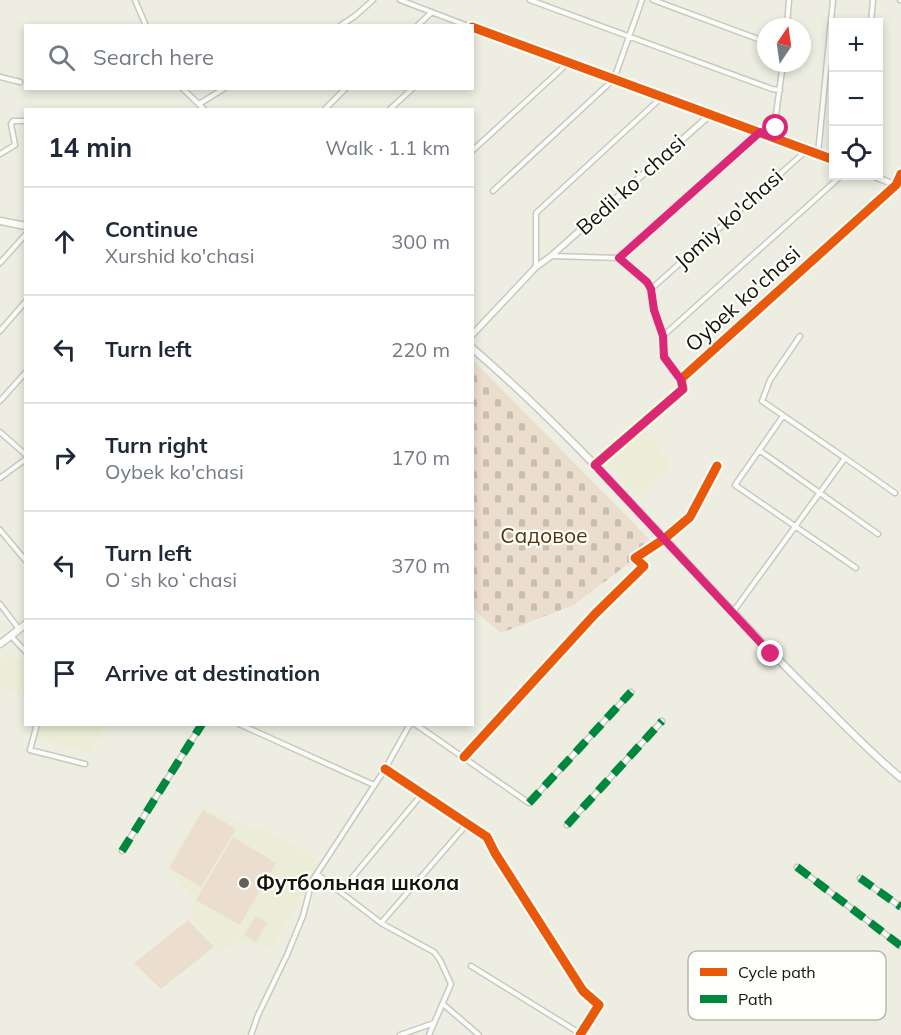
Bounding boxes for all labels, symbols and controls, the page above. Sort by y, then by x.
north arrow [757,18,811,72]
map controls [829,18,883,180]
button: + [829,18,883,72]
search box [24,24,474,90]
icon: search [45,41,78,74]
text: Search here [93,43,214,71]
button: − [829,72,883,126]
route start [762,114,788,140]
button: locate [829,126,883,180]
street label: Bedil koʻchasi [571,129,690,240]
text: 14 min [48,131,132,164]
text: Walk · 1.1 km [325,135,450,160]
street label: Jomiy ko'chasi [669,163,788,274]
text: Continue [105,215,198,243]
icon: ahead [48,225,81,258]
text: 300 m [391,229,450,254]
street label: Oybek ko'chasi [680,240,805,357]
text: Xurshid ko'chasi [105,243,255,268]
icon: left [48,333,81,366]
text: Turn left [105,335,192,363]
text: 220 m [391,337,450,362]
text: Turn right [105,431,208,459]
icon: right [48,441,81,474]
text: 170 m [391,445,450,470]
text: Oybek ko'chasi [105,459,244,484]
park label: Садовое [500,522,588,548]
text: Turn left [105,539,192,567]
icon: left [48,549,81,582]
text: 370 m [391,553,450,578]
text: Oʻsh koʻchasi [105,567,237,592]
route end [757,640,783,666]
icon: arrive [48,657,81,690]
text: Arrive at destination [105,659,320,687]
place label: Футбольная школа [256,869,459,895]
marker: Футбольная школа [237,876,251,890]
legend [688,951,886,1020]
text: Cycle path [738,962,816,982]
text: Path [738,989,773,1009]

